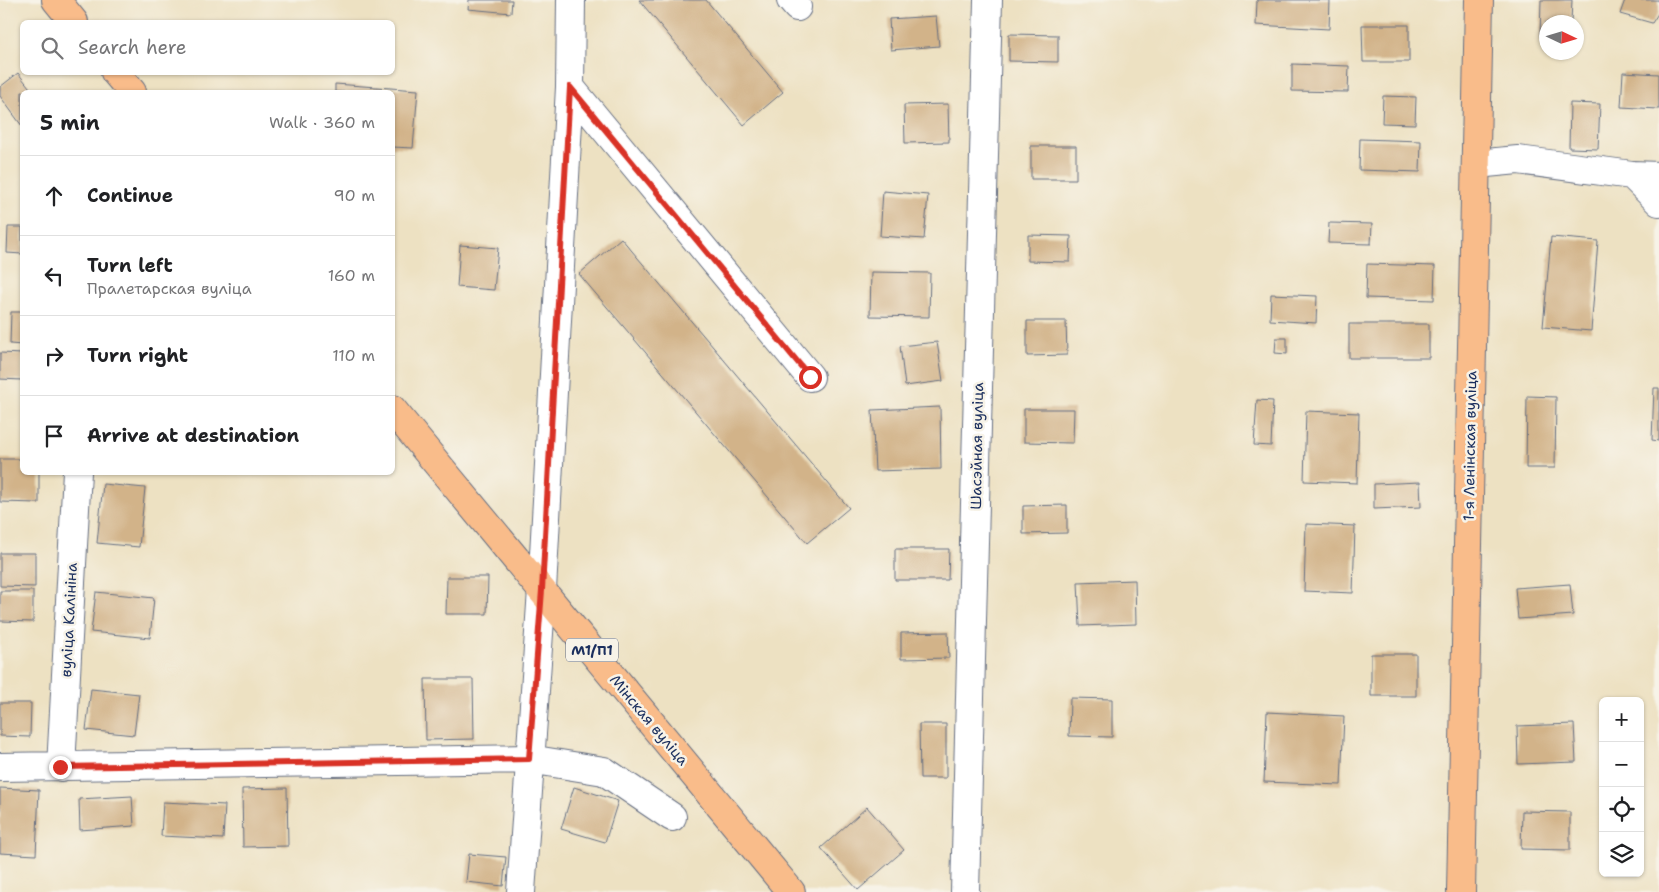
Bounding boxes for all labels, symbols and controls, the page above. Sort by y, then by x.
north arrow [1539,15,1584,60]
search box [20,20,395,75]
icon: search [38,34,66,62]
text: Search here [78,35,187,60]
text: 5 min [40,109,100,137]
text: Walk · 360 m [269,112,375,133]
icon: ahead [40,182,68,210]
text: Continue [87,183,173,208]
text: 90 m [334,185,375,206]
text: Turn left [87,253,173,278]
icon: left [40,262,68,290]
text: 160 m [328,265,375,286]
text: Пралетарская вуліца [87,278,252,299]
icon: right [40,342,68,370]
text: Turn right [87,343,188,368]
text: 110 m [332,345,375,366]
route start [799,366,822,389]
street label: 1-я Ленінская вуліца [1459,370,1481,521]
street label: Шасэйная вуліца [966,381,988,510]
icon: arrive [40,422,68,450]
text: Arrive at destination [87,423,299,448]
street label: вуліца Калініна [56,562,82,678]
road number: М1/П1 [566,638,618,662]
street label: Мінская вуліца [605,670,693,770]
map controls [1599,697,1644,877]
button: + [1599,697,1644,742]
button: − [1599,742,1644,787]
route end [49,756,72,779]
button: locate [1599,787,1644,832]
button: layers [1599,832,1644,877]

